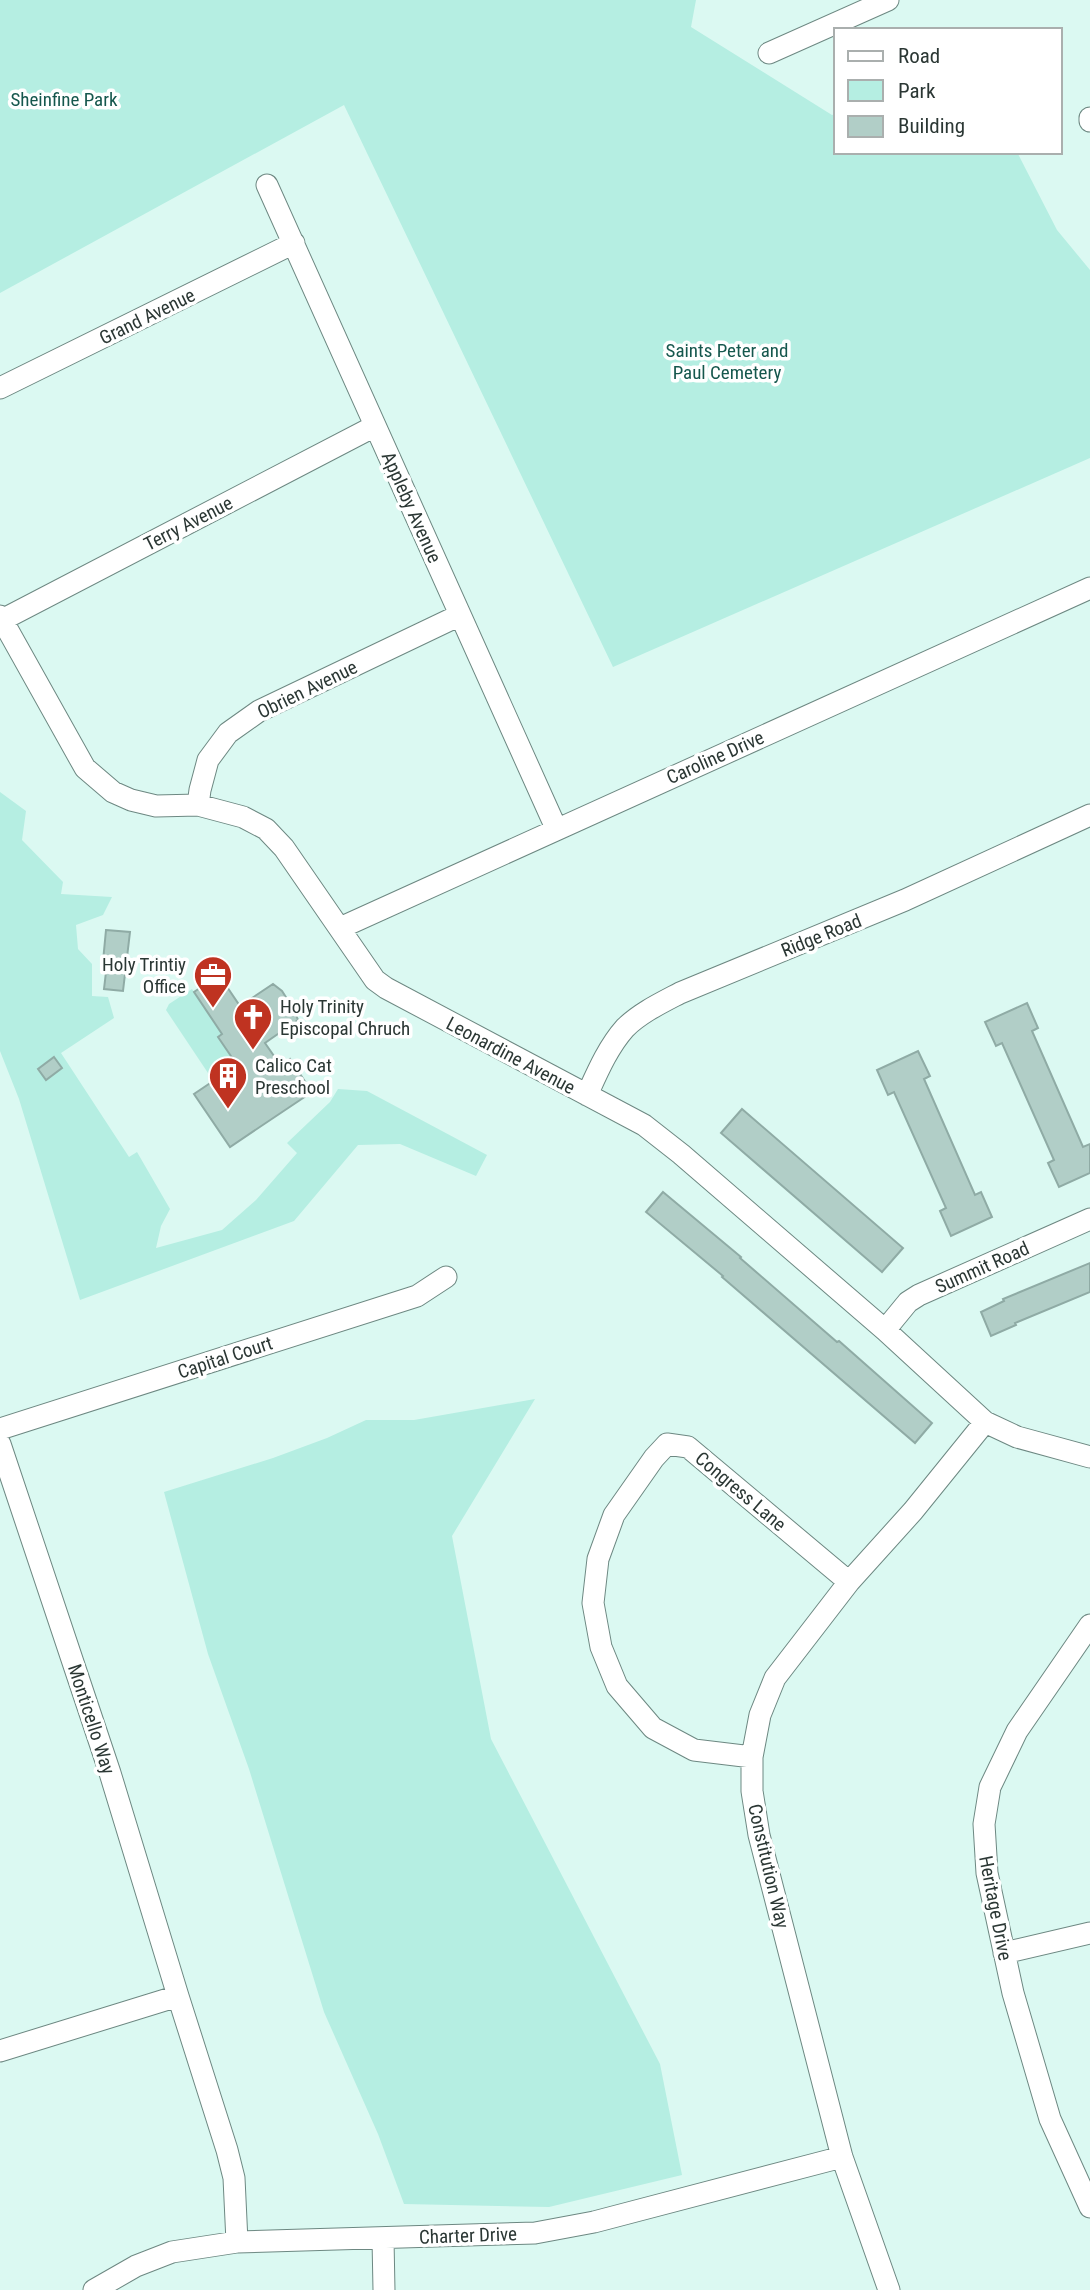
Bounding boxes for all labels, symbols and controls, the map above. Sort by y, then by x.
legend [834,28,1062,154]
text: Road [898,44,940,68]
text: Park [898,79,936,103]
park label: Sheinfine Park [10,88,118,111]
text: Building [898,114,965,138]
street label: Grand Avenue [96,283,199,349]
park label: Saints Peter and Paul Cemetery [666,339,788,384]
street label: Appleby Avenue [377,448,446,566]
street label: Terry Avenue [140,491,237,556]
street label: Obrien Avenue [254,655,361,723]
street label: Caroline Drive [663,726,768,789]
street label: Ridge Road [778,909,865,962]
place label: Holy Trintiy Office [102,953,186,998]
office icon: Holy Trintiy Office [192,954,234,1009]
place label: Holy Trinity Episcopal Chruch [280,995,410,1040]
church icon: Holy Trinity Episcopal Chruch [232,996,274,1051]
street label: Leonardine Avenue [443,1012,579,1099]
place label: Calico Cat Preschool [255,1054,332,1099]
building icon: Calico Cat Preschool [207,1055,249,1110]
street label: Summit Road [932,1237,1033,1298]
street label: Capital Court [175,1331,276,1384]
street label: Congress Lane [691,1447,791,1536]
street label: Monticello Way [63,1661,120,1777]
street label: Constitution Way [743,1802,794,1931]
street label: Heritage Drive [974,1854,1017,1962]
street label: Charter Drive [419,2222,517,2249]

